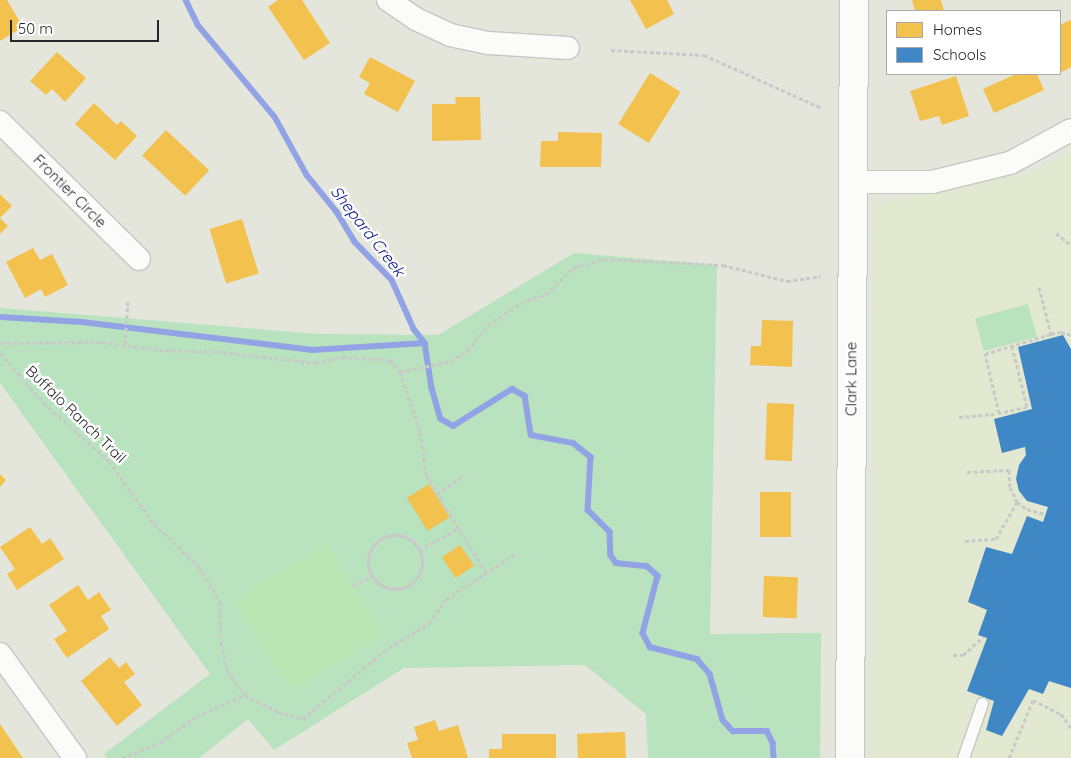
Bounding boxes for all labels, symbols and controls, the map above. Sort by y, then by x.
scale bar [12,10,161,42]
legend [886,10,1061,75]
text: 50 m [18,19,53,38]
text: Homes [933,20,982,39]
text: Schools [933,45,986,64]
street label: Frontier Circle [30,151,110,231]
water label: Shepard Creek [327,182,409,280]
street label: Clark Lane [842,342,860,416]
street label: Buffalo Ranch Trail [22,362,130,466]

